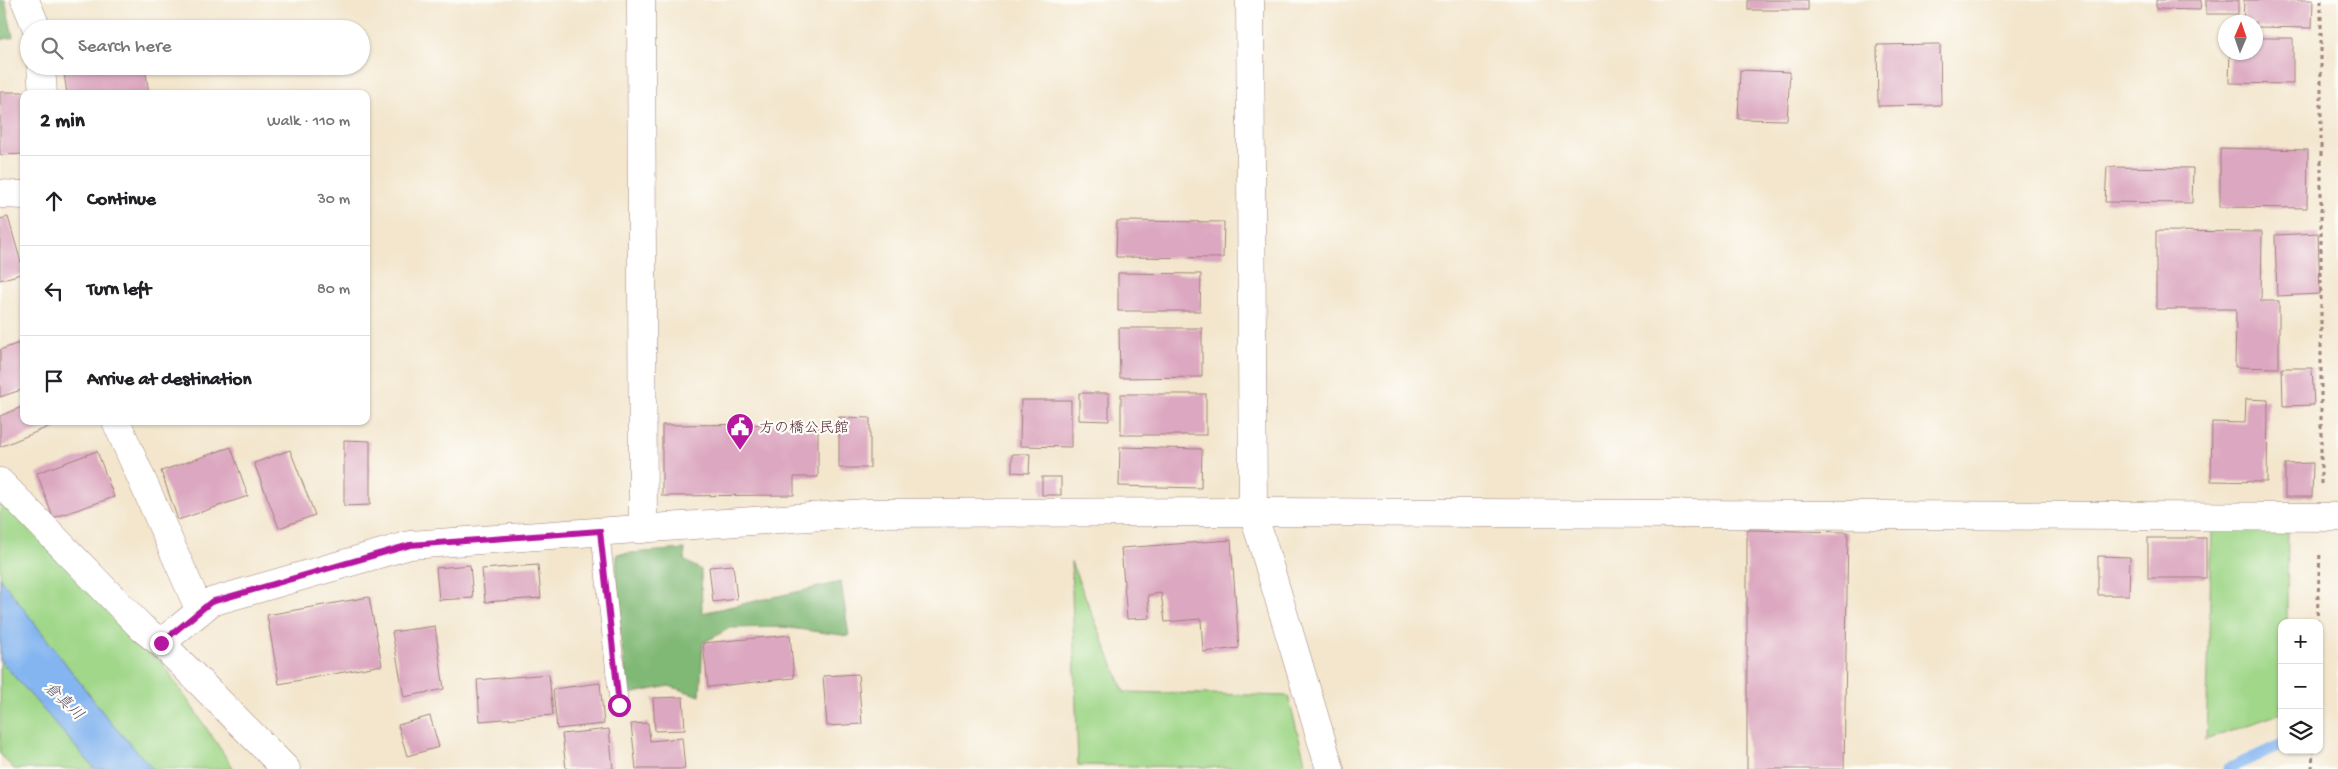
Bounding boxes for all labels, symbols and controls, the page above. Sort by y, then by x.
north arrow [2218,15,2263,60]
search box [20,20,370,75]
icon: search [38,34,66,62]
text: Search here [78,36,172,59]
text: 2 min [40,110,85,135]
text: Walk · 110 m [267,113,350,132]
icon: ahead [40,187,68,215]
text: Continue [87,189,156,212]
text: 30 m [317,191,350,210]
icon: left [40,277,68,305]
text: Turn left [87,279,151,302]
text: 80 m [317,281,350,300]
icon: arrive [40,367,68,395]
text: Arrive at destination [87,369,251,392]
public building icon: 方の橋公民館 [725,412,755,451]
place label: 方の橋公民館 [759,420,849,438]
map controls [2278,619,2323,754]
button: + [2278,619,2323,664]
route end [150,632,173,655]
button: − [2278,664,2323,709]
water label: 倉真川 [39,678,88,726]
route start [608,694,631,717]
button: layers [2278,709,2323,754]

